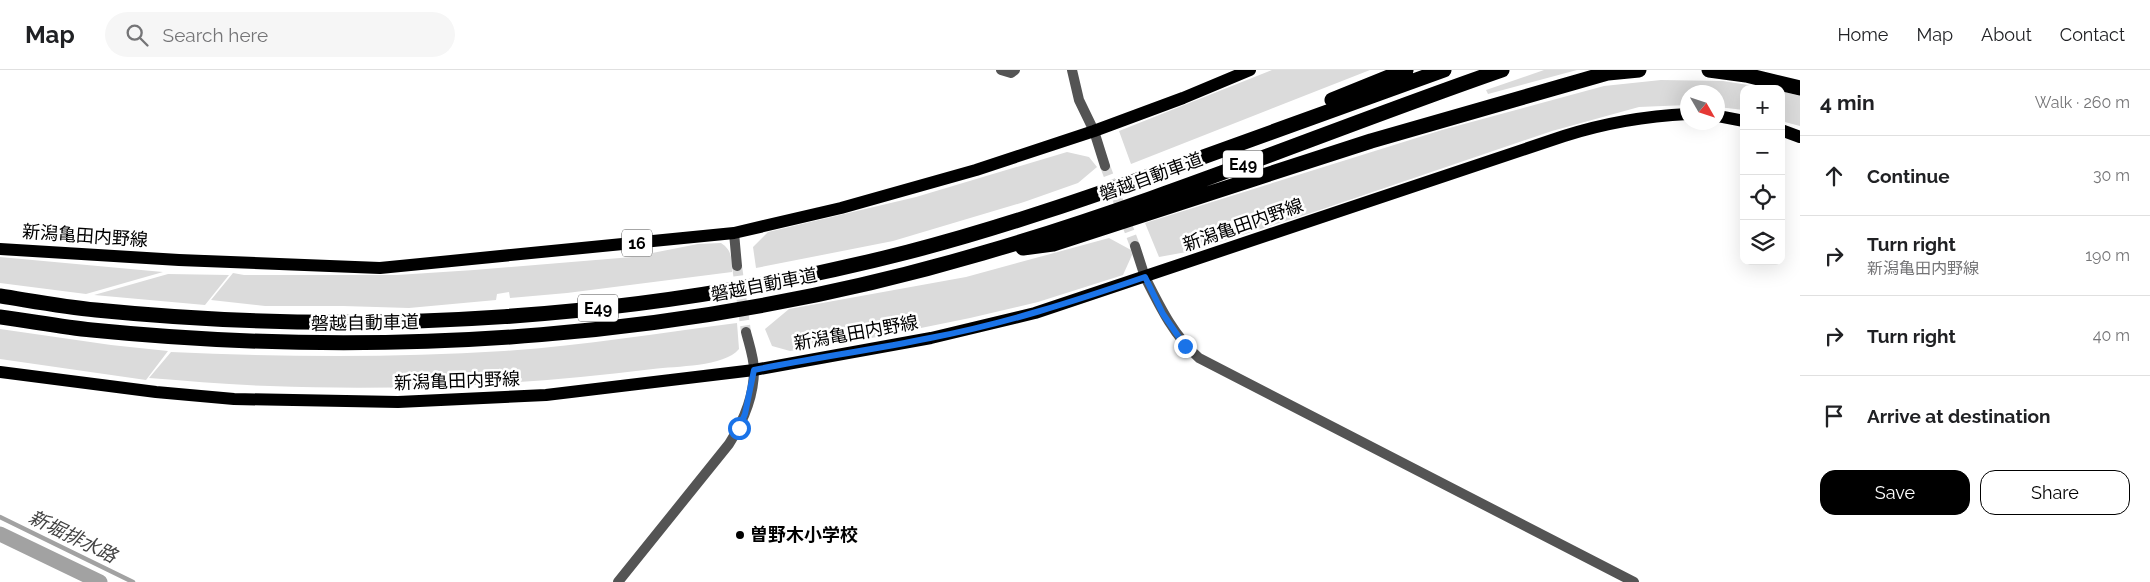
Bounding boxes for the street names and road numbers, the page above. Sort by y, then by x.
street label: 磐越自動車道 [1096,148,1205,205]
road number: E49 [1223,150,1263,178]
street label: 新潟亀田内野線 [1180,194,1306,255]
street label: 新潟亀田内野線 [21,221,149,250]
road number: 16 [622,230,652,257]
street label: 磐越自動車道 [709,264,819,305]
road number: E49 [578,294,618,322]
street label: 磐越自動車道 [311,311,419,334]
street label: 新潟亀田内野線 [792,311,920,354]
street label: 新潟亀田内野線 [394,368,520,393]

